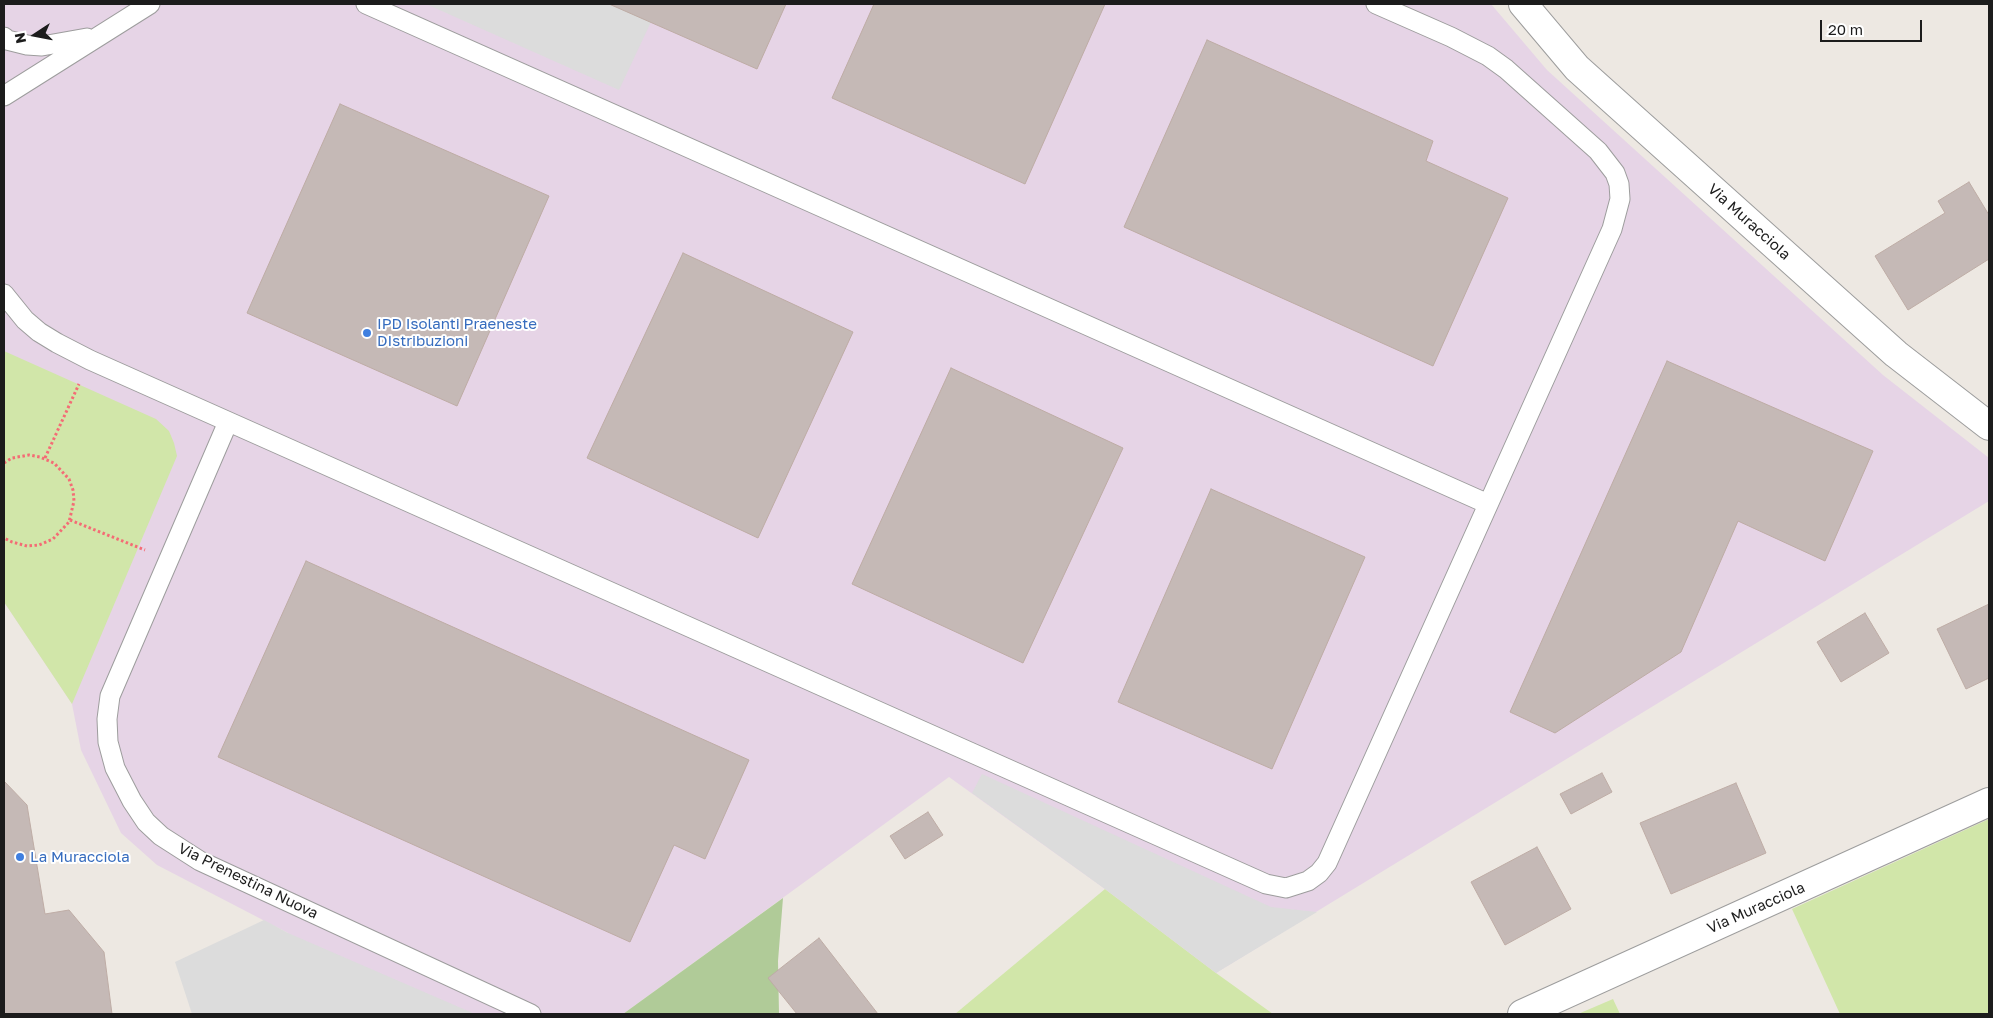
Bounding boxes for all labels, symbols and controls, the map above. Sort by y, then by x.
north arrow [10,10,60,60]
scale bar [1823,10,1926,42]
text: 20 m [1828,20,1863,38]
text: N [10,31,29,45]
street label: Via Muracciola [1704,180,1794,264]
place label: IPD Isolanti Praeneste DIstribuzioni [377,315,537,350]
marker: IPD Isolanti Praeneste DIstribuzioni [361,327,373,339]
street label: Via Prenestina Nuova [175,839,321,923]
place label: La Muracciola [30,848,130,866]
marker: La Muracciola [14,851,26,863]
street label: Via Muracciola [1704,878,1808,938]

